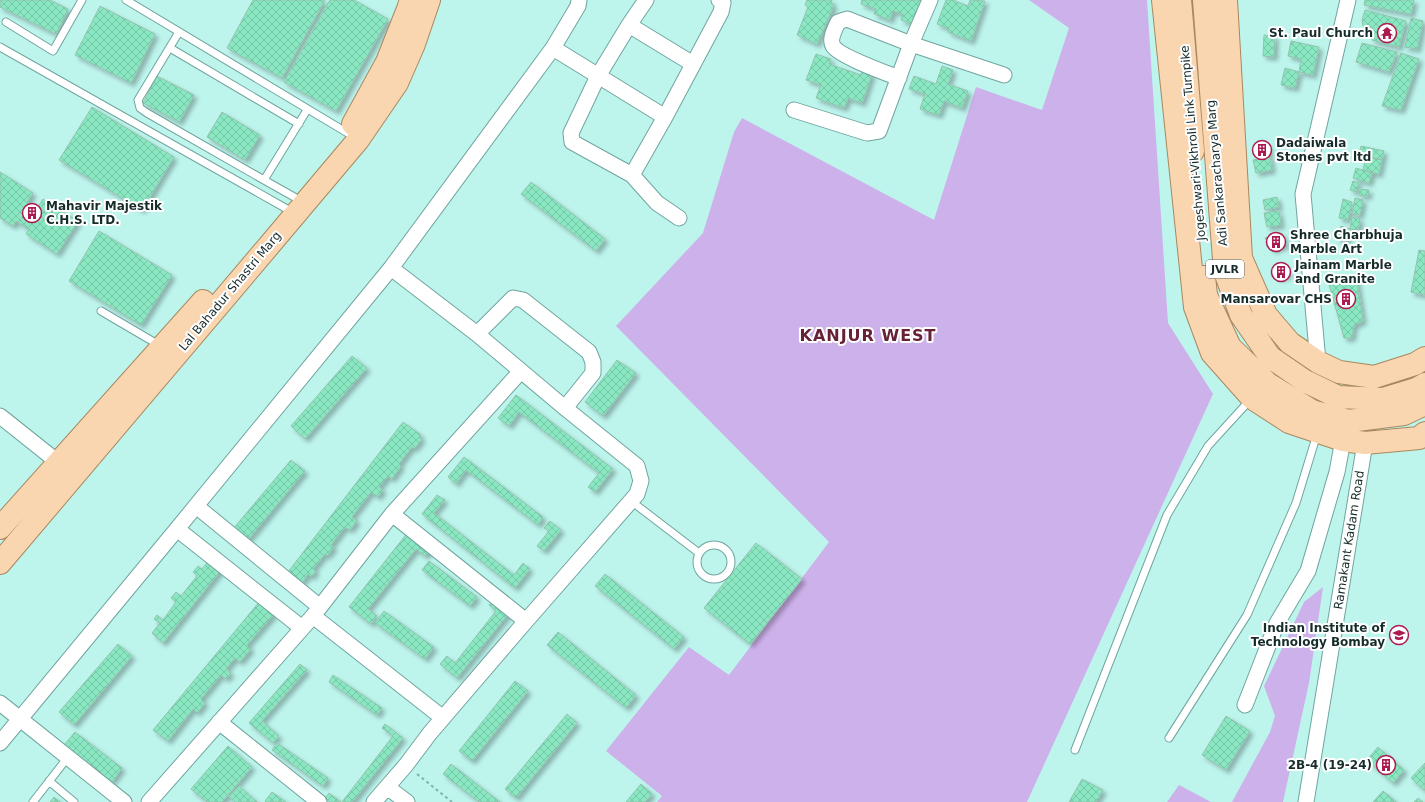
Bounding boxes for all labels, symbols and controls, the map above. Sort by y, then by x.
temple icon: St. Paul Church [1376,22,1398,44]
place label: St. Paul Church [1269,26,1373,40]
street label: Jogeshwari-Vikhroli Link Turnpike [1177,45,1209,242]
street label: Adi Sankaracharya Marg [1204,99,1230,247]
place label: Dadaiwala Stones pvt ltd [1276,136,1371,164]
building icon: Dadaiwala Stones pvt ltd [1251,139,1273,161]
place label: Mahavir Majestik C.H.S. LTD. [46,199,163,227]
building icon: Mahavir Majestik C.H.S. LTD. [21,202,43,224]
place label: Shree Charbhuja Marble Art [1290,228,1403,256]
street label: Lal Bahadur Shastri Marg [176,229,284,353]
building icon: Shree Charbhuja Marble Art [1265,231,1287,253]
place label: Jainam Marble and Granite [1294,258,1392,286]
road number: JVLR [1206,260,1244,278]
building icon: Jainam Marble and Granite [1270,261,1292,283]
building icon: Mansarovar CHS [1335,288,1357,310]
place label: Mansarovar CHS [1221,292,1332,306]
district label: KANJUR WEST [799,326,937,345]
street label: Ramakant Kadam Road [1331,470,1367,610]
place label: Indian Institute of Technology Bombay [1251,621,1386,649]
school or university icon: Indian Institute of Technology Bombay [1388,624,1410,646]
building icon: 2B-4 (19-24) [1375,754,1397,776]
place label: 2B-4 (19-24) [1288,758,1372,772]

